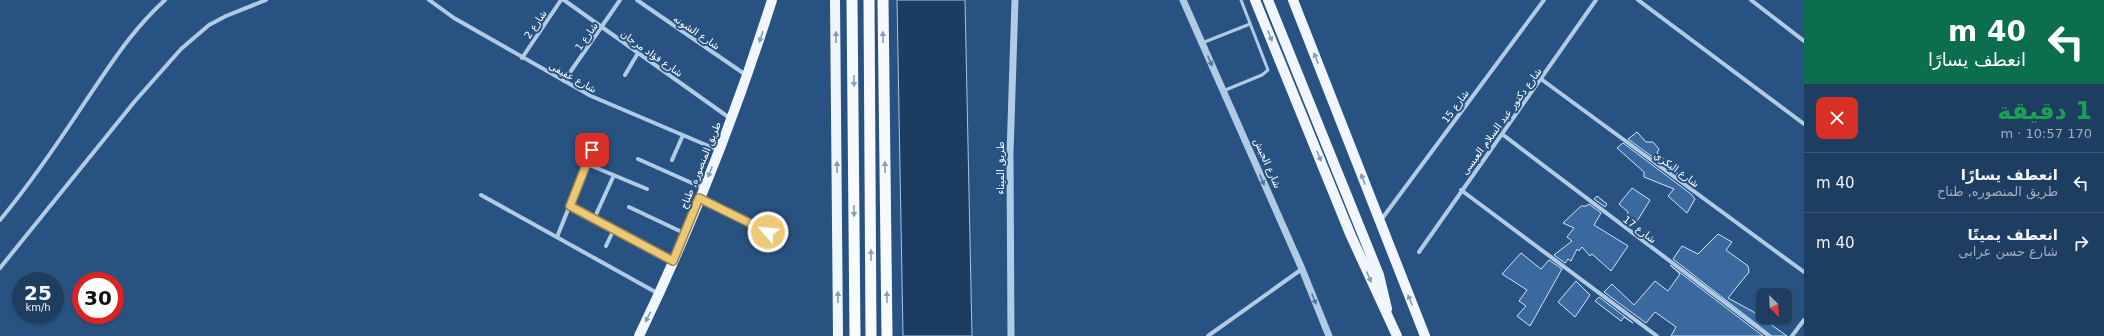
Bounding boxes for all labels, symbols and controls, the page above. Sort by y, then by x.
street label: شارع 2 [522,8,550,41]
street label: شارع الشونه [671,13,722,53]
text: 40 m [1948,15,2026,48]
icon: left [2040,16,2092,68]
street label: شارع 1 [573,20,601,53]
street label: شارع فؤاد مرجان [618,28,685,80]
one-way arrow [833,30,839,43]
one-way arrow [880,30,886,43]
one-way arrow [757,31,763,43]
one-way arrow [1267,31,1273,42]
text: انعطف يسارًا [1928,49,2026,70]
one-way arrow [1312,51,1318,63]
one-way arrow [1207,56,1213,67]
street label: شارع عفيفى [546,60,599,96]
street label: شارع دكتور عبد السلام العبسى [1459,66,1545,177]
one-way arrow [851,75,857,88]
street label: شارع 15 [1440,88,1472,126]
button: close [1816,97,1858,139]
text: 1 دقيقة [1997,97,2092,125]
street label: طريق المنصوره, طناح [678,120,724,211]
text: 170 m · 10:57 [2001,126,2092,141]
pin [575,133,609,167]
street label: شارع الجيش [1251,137,1283,190]
icon: arrive [581,139,603,161]
street label: طريق الميناء [995,141,1006,195]
street label: شارع البكري [1651,149,1701,190]
one-way arrow [1316,151,1322,162]
one-way arrow [834,160,840,173]
one-way arrow [881,161,888,173]
one-way arrow [706,166,712,178]
text: انعطف يسارًا [1961,166,2058,184]
one-way arrow [1359,172,1365,184]
icon: left [2070,172,2092,194]
text: 40 m [1816,174,1855,192]
one-way arrow [1259,175,1265,186]
text: طريق المنصوره, طناح [1937,184,2058,199]
one-way arrow [851,205,857,218]
position arrow [747,211,789,253]
street label: شارع 17 [1621,214,1658,246]
text: انعطف يمينًا [1967,226,2058,244]
icon: right [2070,232,2092,254]
text: 40 m [1816,234,1855,252]
text: شارع حسن عرابى [1958,244,2058,259]
one-way arrow [868,248,874,261]
one-way arrow [1366,271,1372,283]
speed limit sign: 30 [72,272,124,324]
text: 25 [24,281,52,305]
north arrow [1756,288,1792,324]
map controls [1756,288,1792,324]
one-way arrow [835,290,841,303]
one-way arrow [884,290,890,303]
one-way arrow [1407,293,1413,305]
one-way arrow [1311,294,1317,305]
text: km/h [25,302,51,313]
one-way arrow [645,312,651,323]

